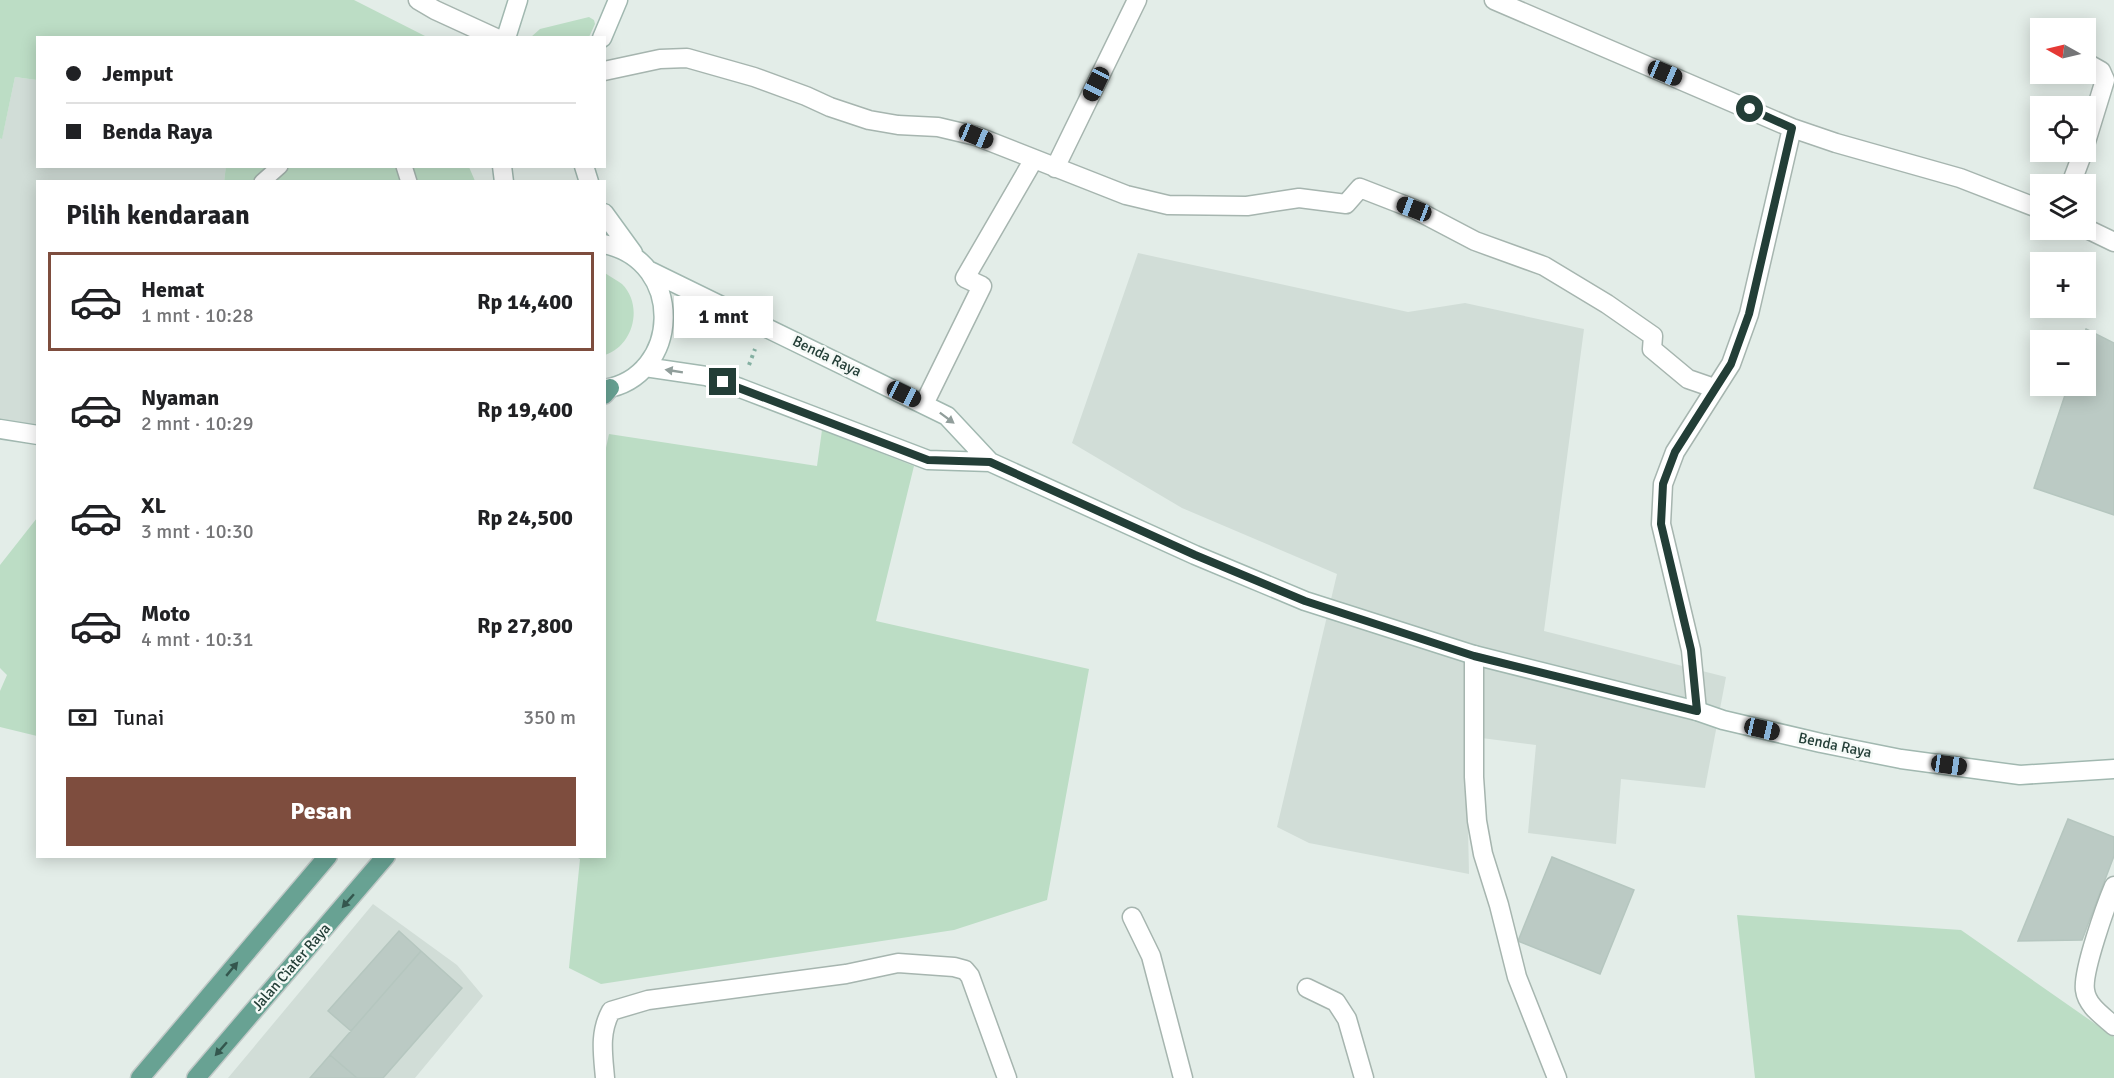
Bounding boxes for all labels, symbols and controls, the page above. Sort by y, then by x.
north arrow [2030,18,2096,84]
map controls [2030,18,2096,396]
car [1645,58,1685,88]
text: Jemput [102,60,173,87]
car [1080,64,1112,104]
route start [1736,95,1763,122]
button: locate [2030,96,2096,162]
text: Benda Raya [102,118,213,145]
car [956,121,996,151]
button: layers [2030,174,2096,240]
car [1394,194,1434,224]
text: Pilih kendaraan [66,199,250,232]
button: + [2030,252,2096,318]
icon: car [69,275,123,329]
text: Hemat [141,276,204,303]
text: Rp 14,400 [477,288,573,315]
callout: 1 mnt [674,295,772,337]
text: 1 mnt · 10:28 [141,303,254,328]
text: 1 mnt [699,304,748,329]
button: − [2030,330,2096,396]
street label: Benda Raya [790,332,864,380]
one-way arrow [665,367,684,376]
route end [709,368,736,395]
car [884,378,924,410]
icon: car [69,383,123,437]
text: Nyaman [141,384,219,411]
text: Rp 19,400 [477,396,573,423]
text: 2 mnt · 10:29 [141,411,254,436]
one-way arrow [939,411,954,423]
icon: car [69,491,123,545]
text: XL [141,492,166,519]
text: Rp 24,500 [477,504,573,531]
text: 3 mnt · 10:30 [141,519,254,544]
icon: car [69,599,123,653]
text: Moto [141,600,190,627]
text: Rp 27,800 [477,612,573,639]
text: 4 mnt · 10:31 [141,627,254,652]
icon: cash [66,701,99,734]
text: Tunai [114,704,164,731]
text: 350 m [523,705,576,730]
car [1742,716,1782,742]
street label: Benda Raya [1797,728,1873,762]
car [1930,754,1968,776]
button: Pesan [66,777,576,846]
one-way arrow [342,893,355,908]
street label: Jalan Ciater Raya [248,920,334,1014]
one-way arrow [225,962,238,977]
one-way arrow [215,1041,228,1056]

